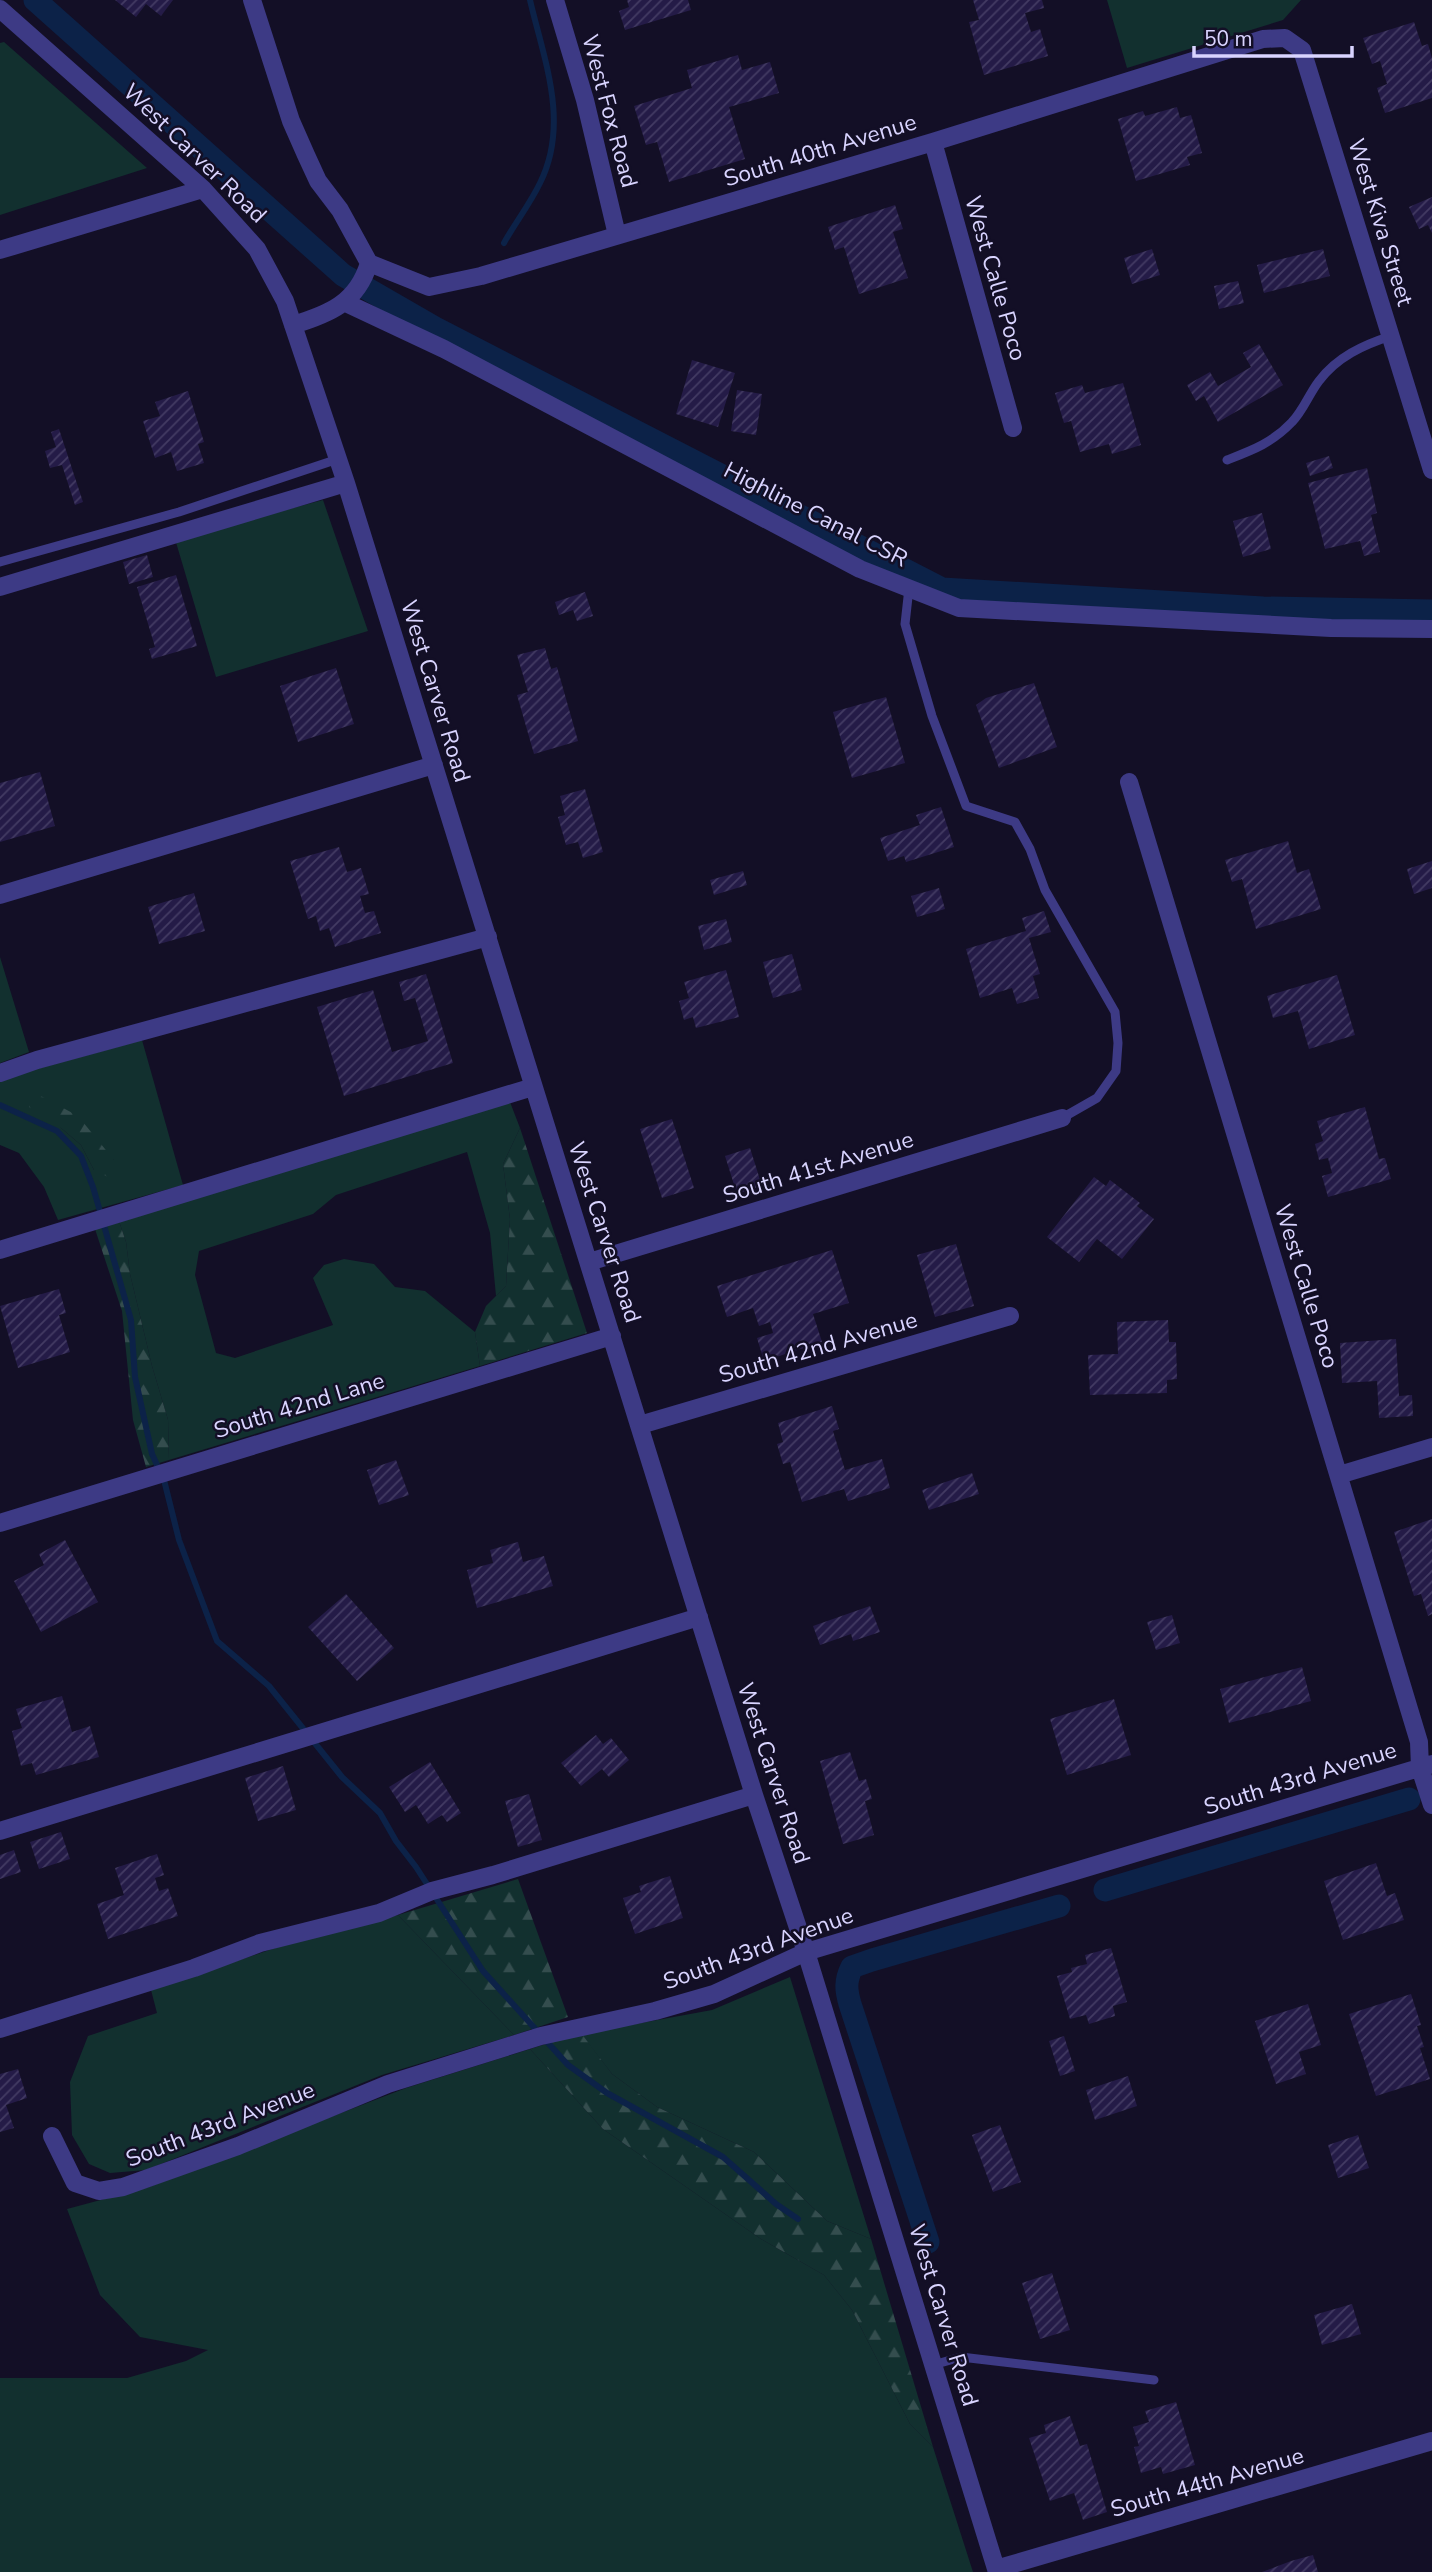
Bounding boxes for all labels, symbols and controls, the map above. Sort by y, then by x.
scale bar [1194,14,1352,58]
text: 50 m [1204,25,1253,53]
street label: West Fox Road [574,31,645,191]
street label: West Carver Road [116,77,273,230]
street label: South 40th Avenue [720,106,920,195]
street label: West Kiva Street [1340,135,1421,310]
street label: West Calle Poco [957,192,1034,364]
street label: Highline Canal CSR [718,455,913,574]
street label: West Carver Road [393,596,478,786]
street label: South 41st Avenue [719,1124,917,1211]
street label: West Carver Road [561,1138,648,1327]
street label: West Calle Poco [1267,1200,1346,1372]
street label: South 42nd Avenue [715,1304,921,1391]
street label: South 42nd Lane [210,1365,388,1446]
street label: West Carver Road [730,1679,817,1868]
street label: South 43rd Avenue [1200,1734,1400,1823]
street label: South 43rd Avenue [659,1900,858,1997]
street label: South 43rd Avenue [121,2074,319,2175]
street label: West Carver Road [901,2220,986,2410]
street label: South 44th Avenue [1107,2440,1307,2525]

